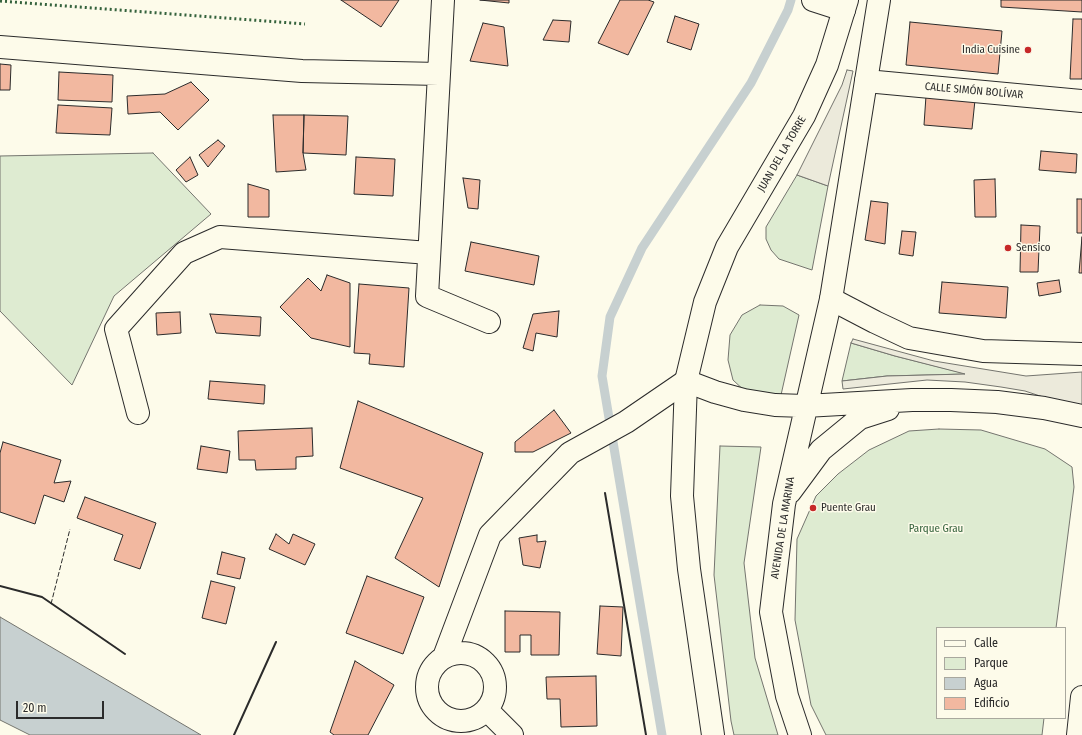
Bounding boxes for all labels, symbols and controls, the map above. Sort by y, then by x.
place label: India Cuisine [962,43,1020,57]
marker: India Cuisine [1023,45,1033,55]
street label: CALLE SIMÓN BOLÍVAR [924,80,1024,102]
street label: JUAN DEL LA TORRE [755,114,809,194]
place label: Sensico [1016,241,1050,255]
marker: Sensico [1003,243,1013,253]
street label: AVENIDA DE LA MARINA [768,476,798,580]
place label: Puente Grau [821,501,876,515]
marker: Puente Grau [808,503,818,513]
park label: Parque Grau [909,522,963,536]
legend [936,627,1066,719]
text: Calle [974,636,998,650]
text: Parque [974,656,1008,670]
text: Agua [974,676,998,690]
scale bar [18,693,106,719]
text: Edificio [974,696,1010,710]
text: 20 m [23,701,47,715]

